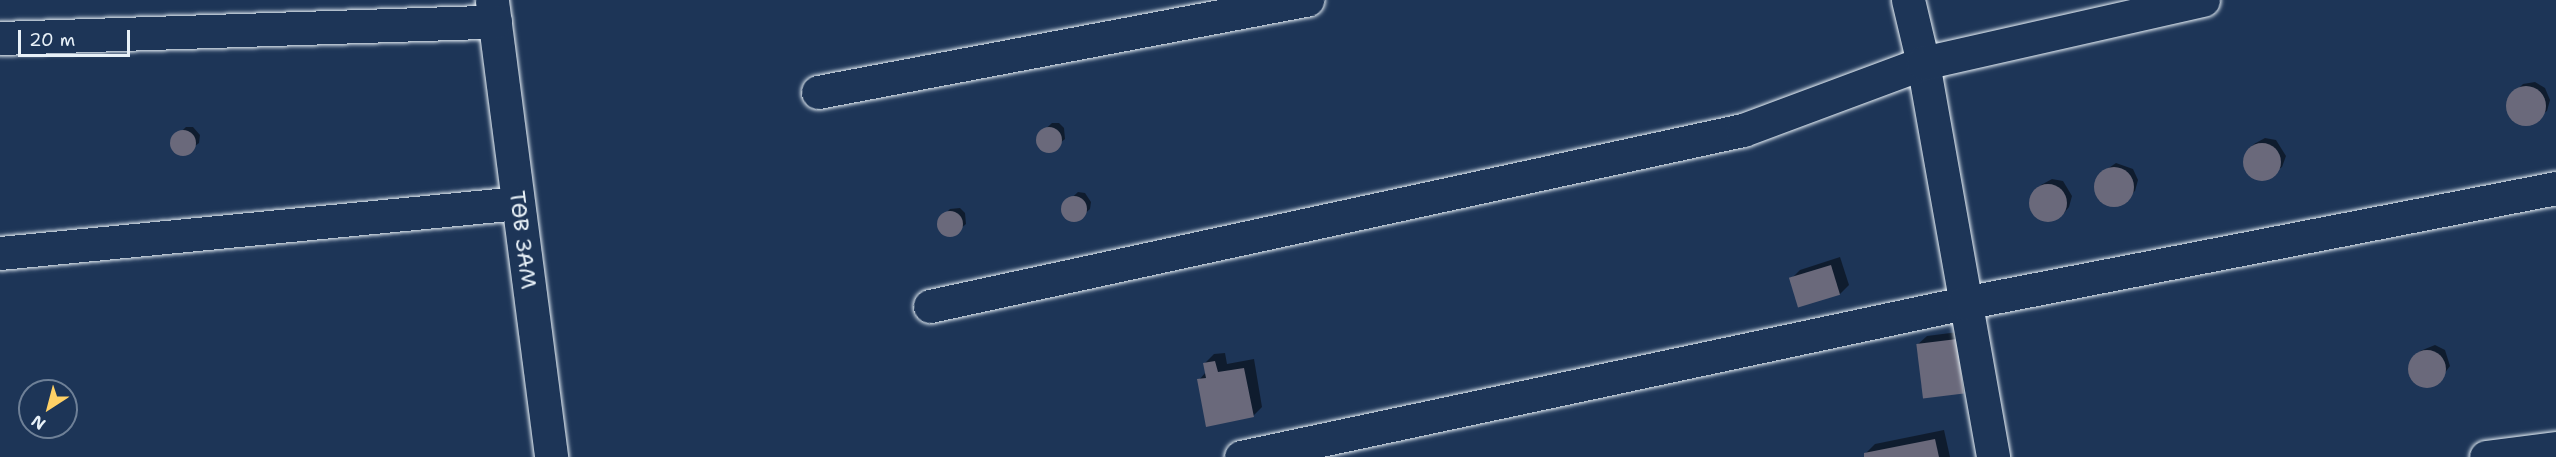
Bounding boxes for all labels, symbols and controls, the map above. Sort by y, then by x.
scale bar [21,18,134,56]
text: 20 m [29,28,75,52]
street label: ТӨВ ЗАМ [504,189,542,291]
north arrow [18,379,78,439]
text: N [27,410,50,435]

